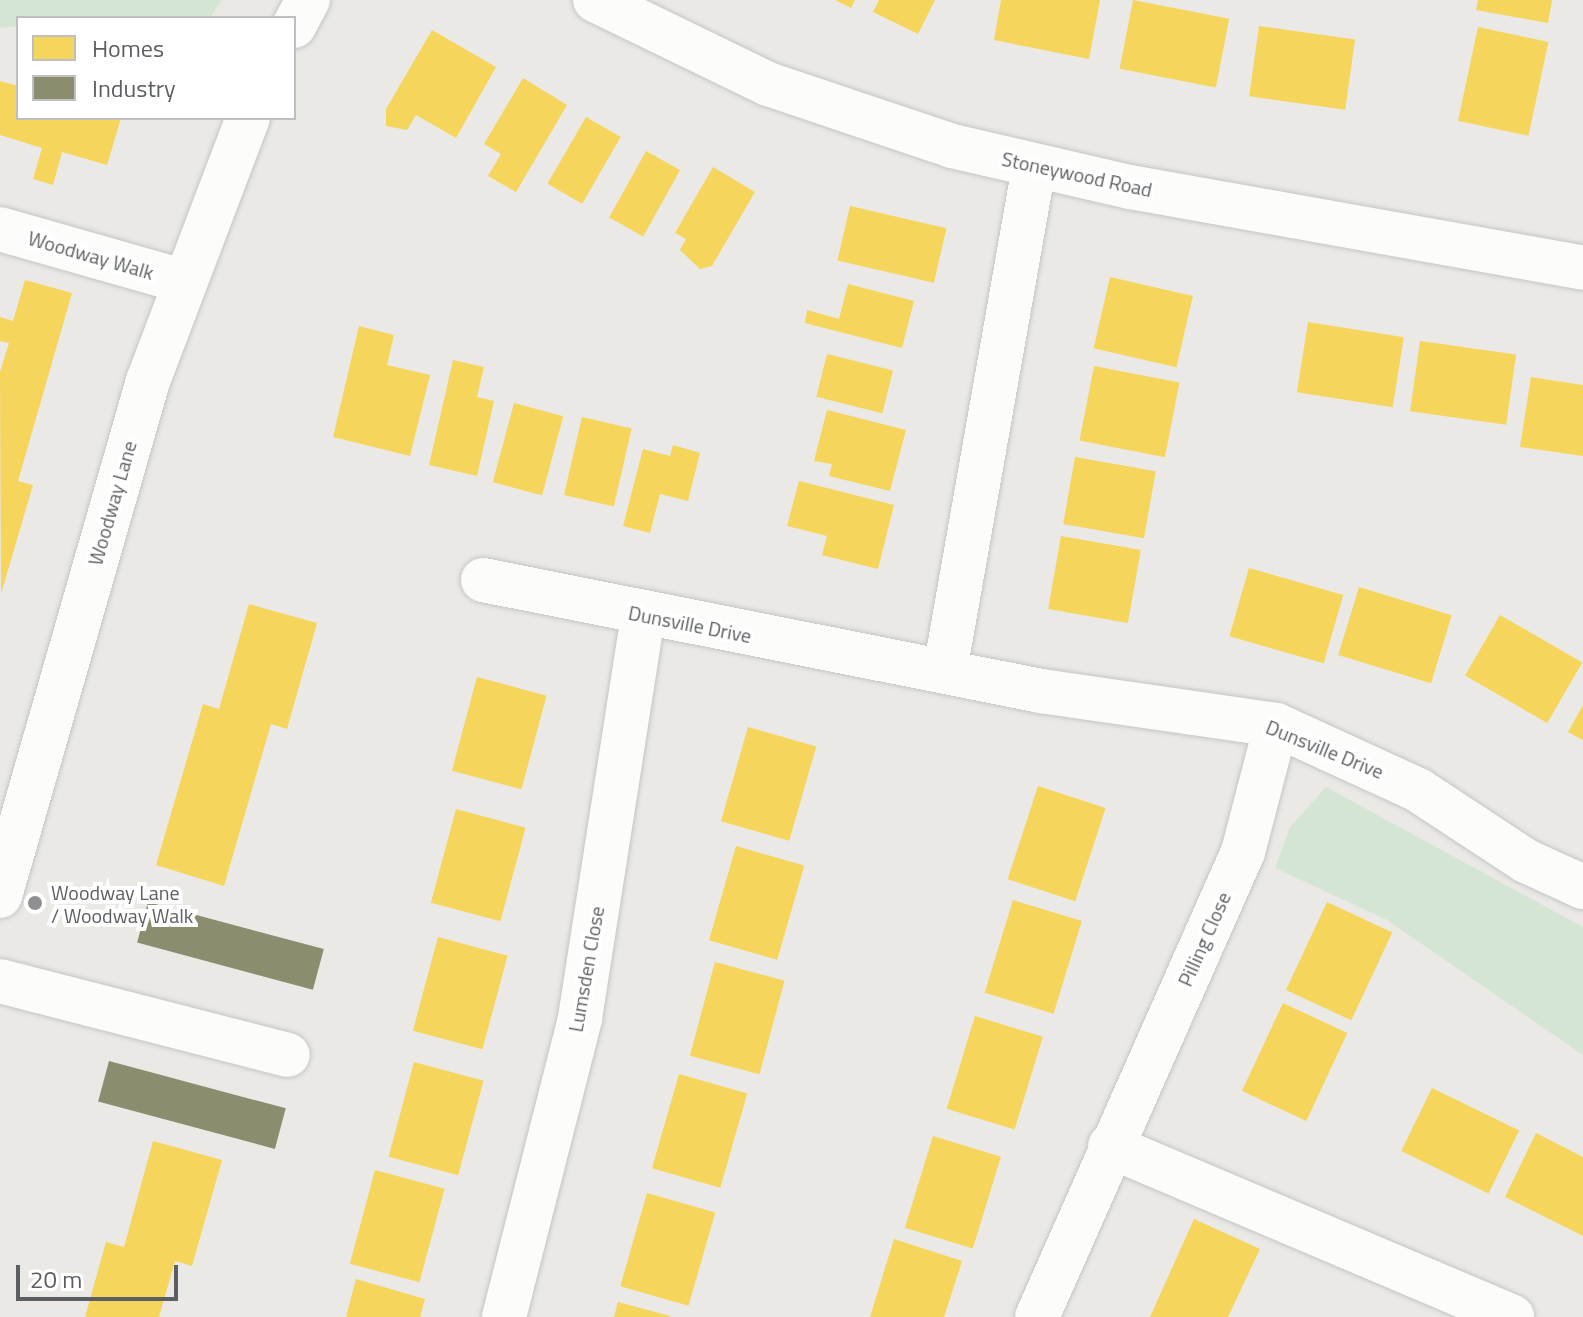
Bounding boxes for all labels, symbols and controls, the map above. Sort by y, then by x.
legend [16,16,296,120]
text: Homes [92,30,164,66]
text: Industry [92,70,176,106]
street label: Stoneywood Road [1000,146,1154,202]
street label: Woodway Walk [25,226,157,284]
street label: Woodway Lane [83,438,141,568]
street label: Dunsville Drive [626,600,754,648]
street label: Dunsville Drive [1263,714,1387,784]
place label: Woodway Lane / Woodway Walk [51,880,193,927]
street label: Pilling Close [1173,888,1235,990]
marker: Woodway Lane / Woodway Walk [26,894,44,912]
street label: Lumsden Close [563,904,609,1034]
scale bar [20,1249,182,1299]
text: 20 m [30,1261,82,1297]

